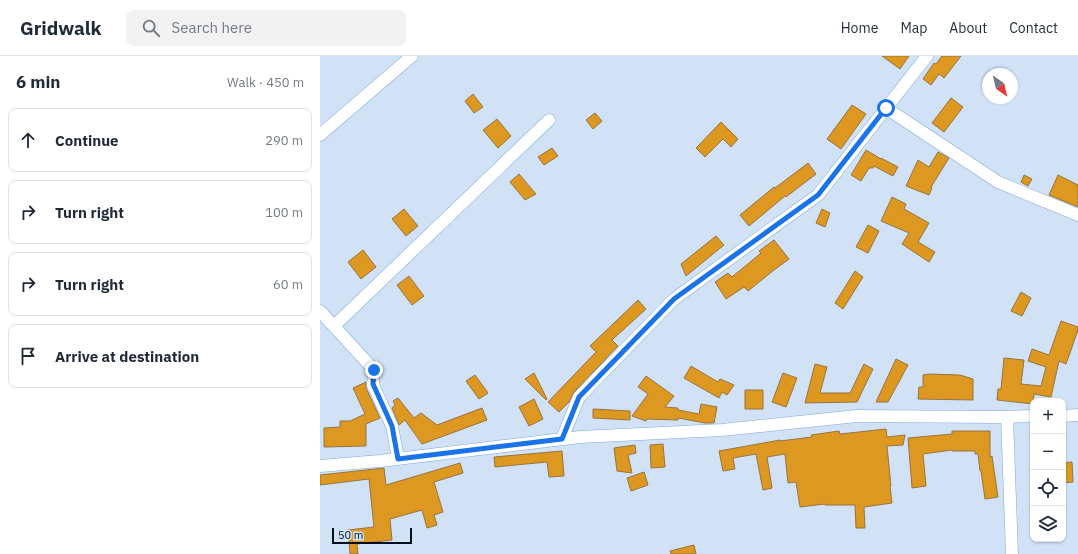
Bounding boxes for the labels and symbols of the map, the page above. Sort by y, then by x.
north arrow [982,68,1018,104]
route start [877,99,895,117]
route end [365,361,383,379]
scale bar [332,526,412,545]

